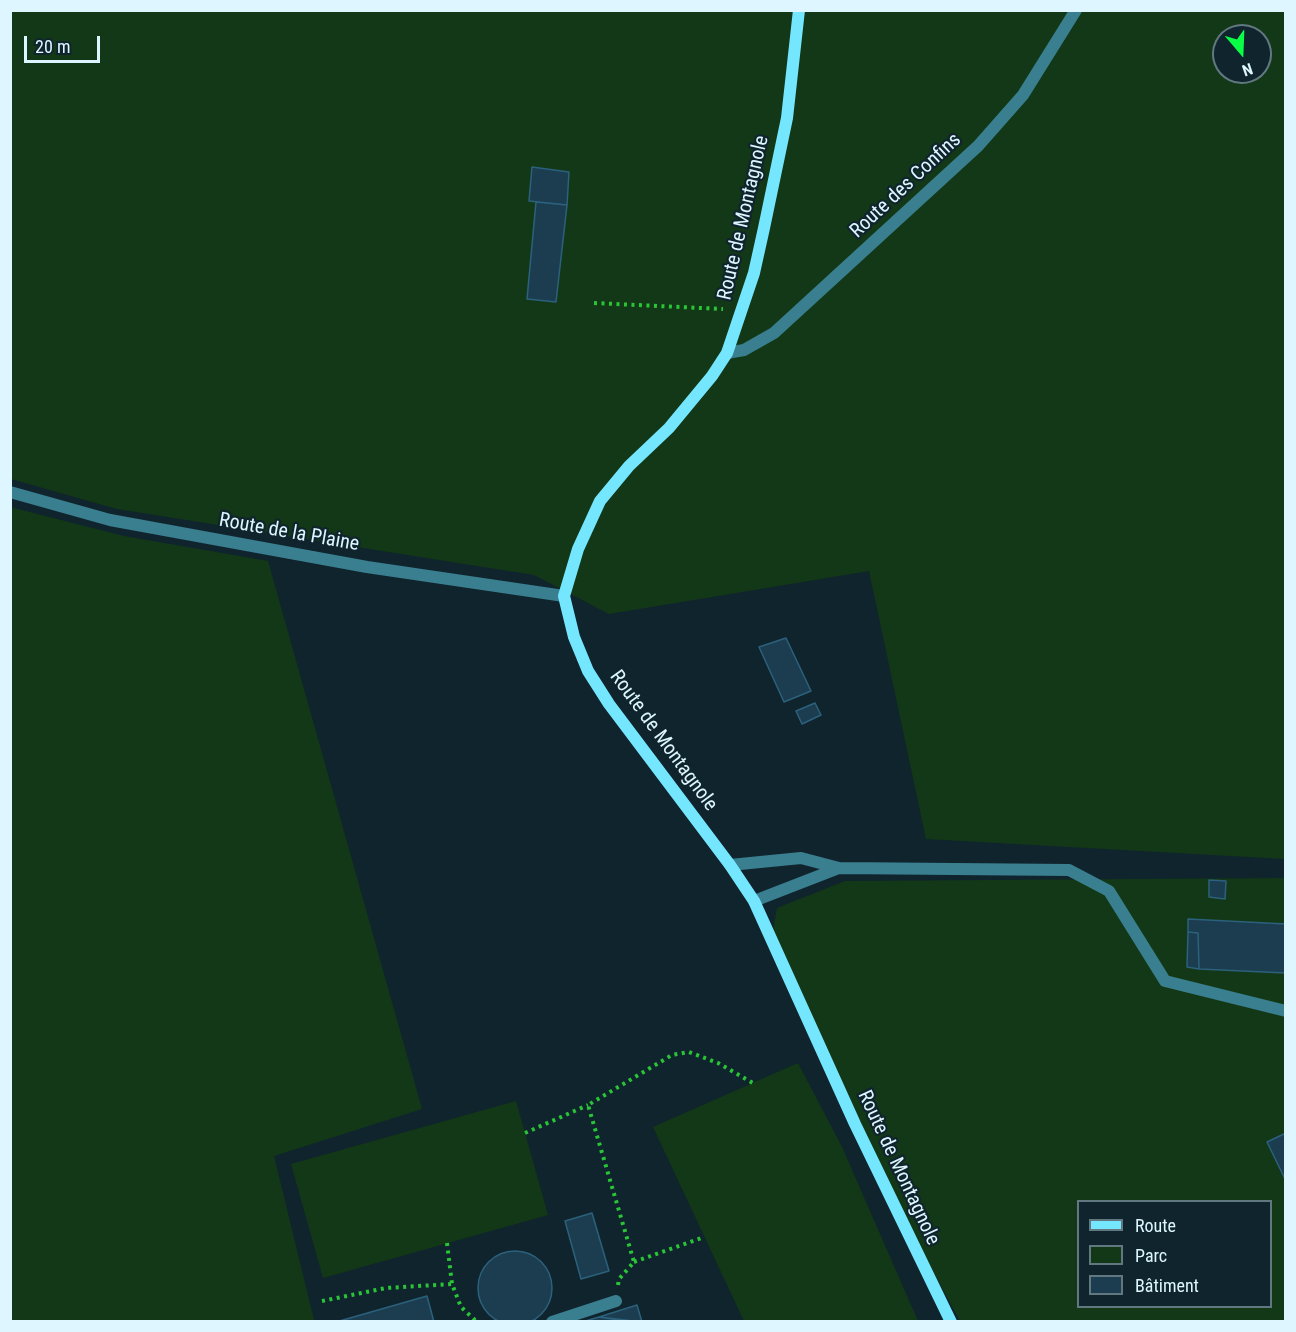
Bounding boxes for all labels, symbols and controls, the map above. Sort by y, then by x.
scale bar [27,24,104,62]
north arrow [1212,24,1272,84]
text: 20 m [35,36,70,57]
text: N [1240,59,1255,80]
street label: Route des Confins [846,128,966,244]
street label: Route de Montagnole [713,133,775,303]
street label: Route de la Plaine [217,509,361,557]
street label: Route de Montagnole [604,666,722,816]
street label: Route de Montagnole [852,1087,944,1249]
legend [1077,1200,1272,1308]
text: Route [1135,1215,1176,1236]
text: Parc [1135,1245,1167,1266]
text: Bâtiment [1135,1275,1199,1296]

